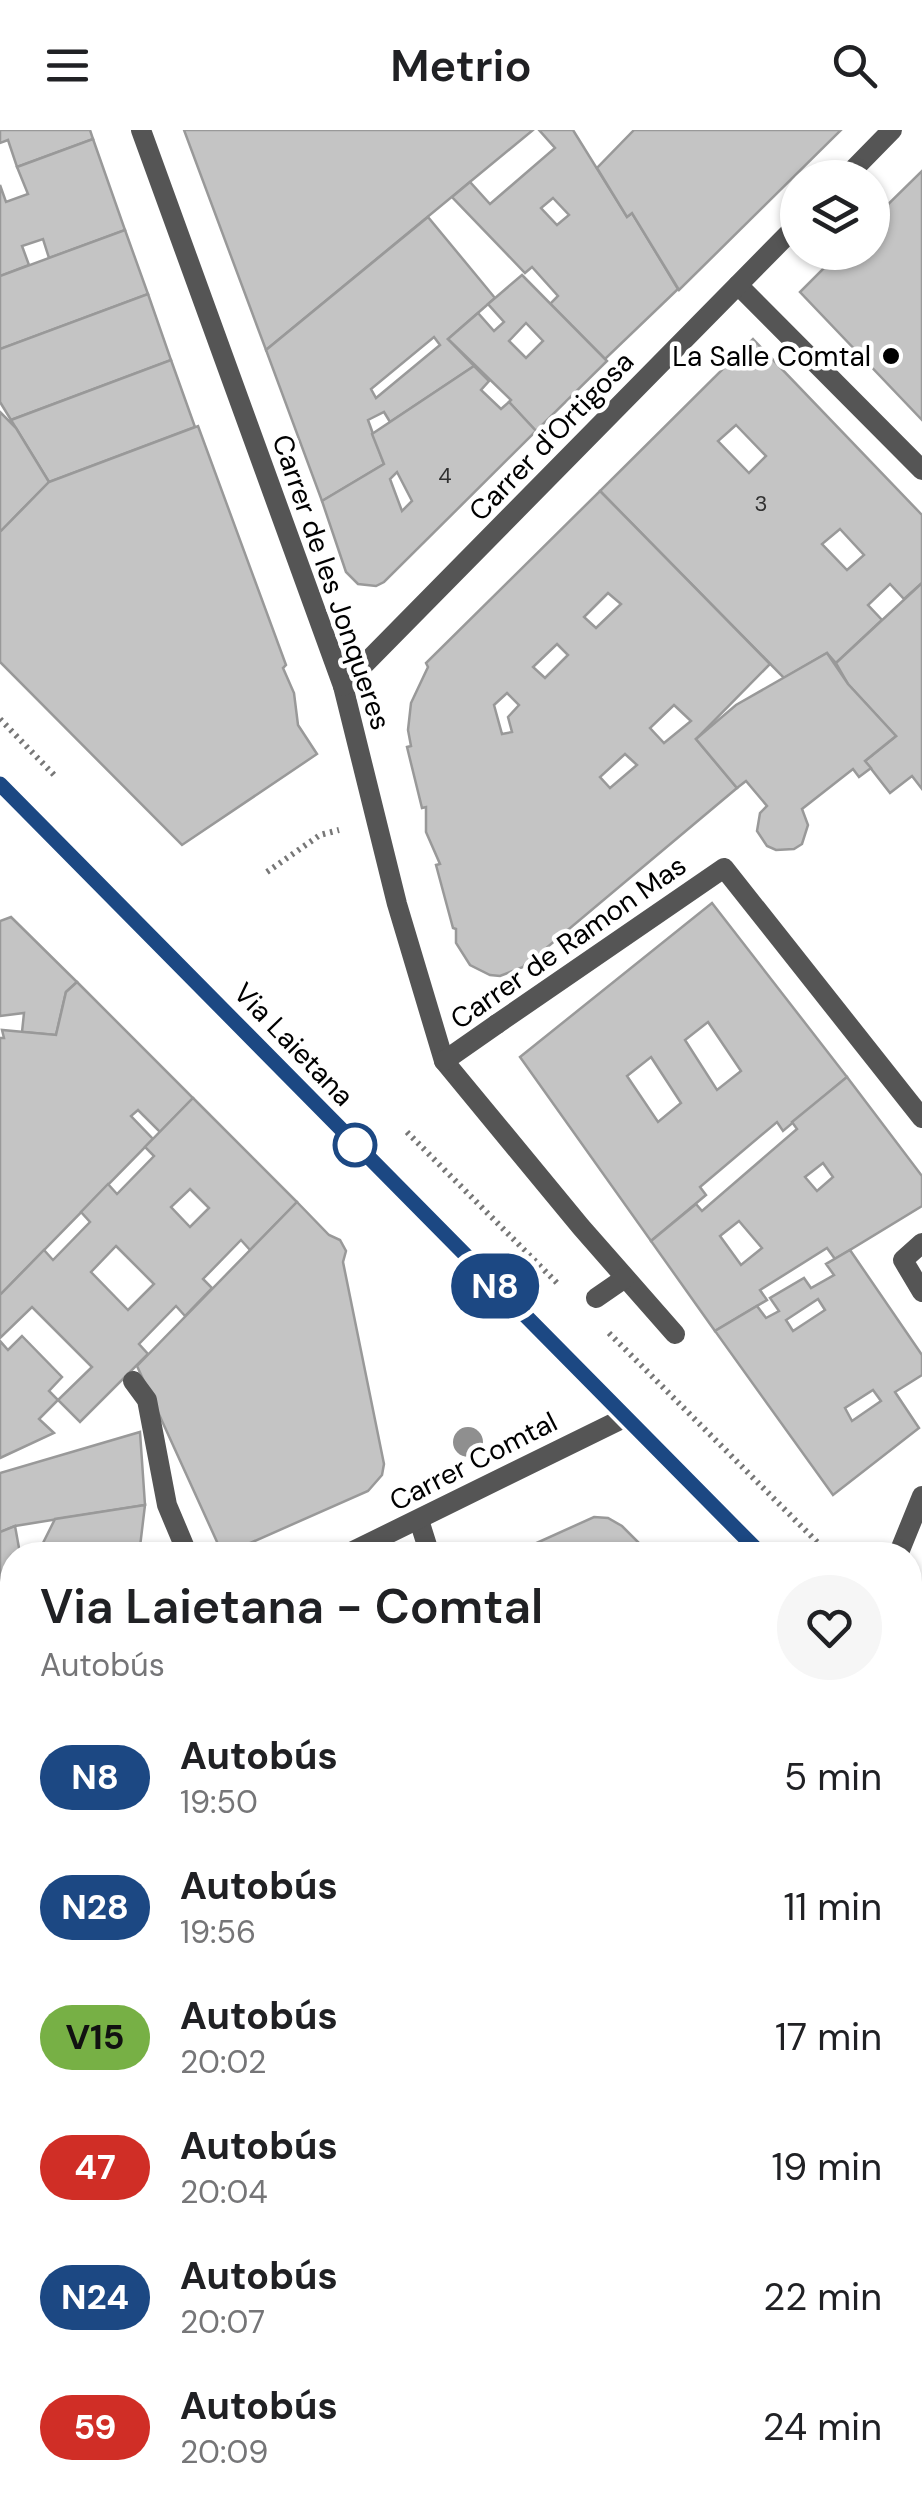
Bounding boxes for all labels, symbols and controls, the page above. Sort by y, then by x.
text: Metrio [390,36,532,95]
icon: menu [40,38,95,93]
icon: search [827,38,882,93]
map controls [780,160,890,270]
button: layers [780,160,890,270]
place label: La Salle Comtal [672,338,871,375]
street label: Carrer d'Ortigosa [461,344,642,529]
marker: La Salle Comtal [880,345,902,367]
street label: Carrer de les Jonqueres [264,430,399,735]
house number: 4 [438,461,452,490]
house number: 3 [754,489,768,518]
street label: Carrer de Ramon Mas [443,847,693,1038]
street label: Via Laietana [226,975,362,1114]
unlabelled marker [334,1124,376,1166]
line badge: N8 [450,1254,540,1318]
text: N8 [471,1263,519,1309]
street label: Carrer Comtal [383,1403,563,1520]
text: Via Laietana - Comtal [40,1575,543,1638]
button: heart [777,1575,882,1680]
text: Autobús [40,1644,165,1686]
text: Autobús [180,1731,338,1781]
text: 5 min [784,1752,882,1802]
text: N8 [71,1754,119,1800]
text: 19:50 [180,1781,258,1823]
text: Autobús [180,1861,338,1911]
text: 11 min [783,1882,882,1932]
text: N28 [61,1884,129,1930]
text: 19:56 [180,1911,256,1953]
text: Autobús [180,1991,338,2041]
text: 17 min [775,2012,882,2062]
text: V15 [65,2014,125,2060]
text: 20:02 [180,2041,266,2083]
text: Autobús [180,2121,338,2171]
text: 19 min [771,2142,882,2192]
text: 47 [74,2144,116,2190]
text: 20:04 [180,2171,268,2213]
text: Autobús [180,2251,338,2301]
text: 22 min [763,2272,882,2322]
text: N24 [61,2274,129,2320]
text: 20:07 [180,2301,265,2343]
text: Autobús [180,2381,338,2431]
text: 24 min [763,2402,882,2452]
text: 59 [73,2404,117,2450]
text: 20:09 [180,2431,268,2473]

